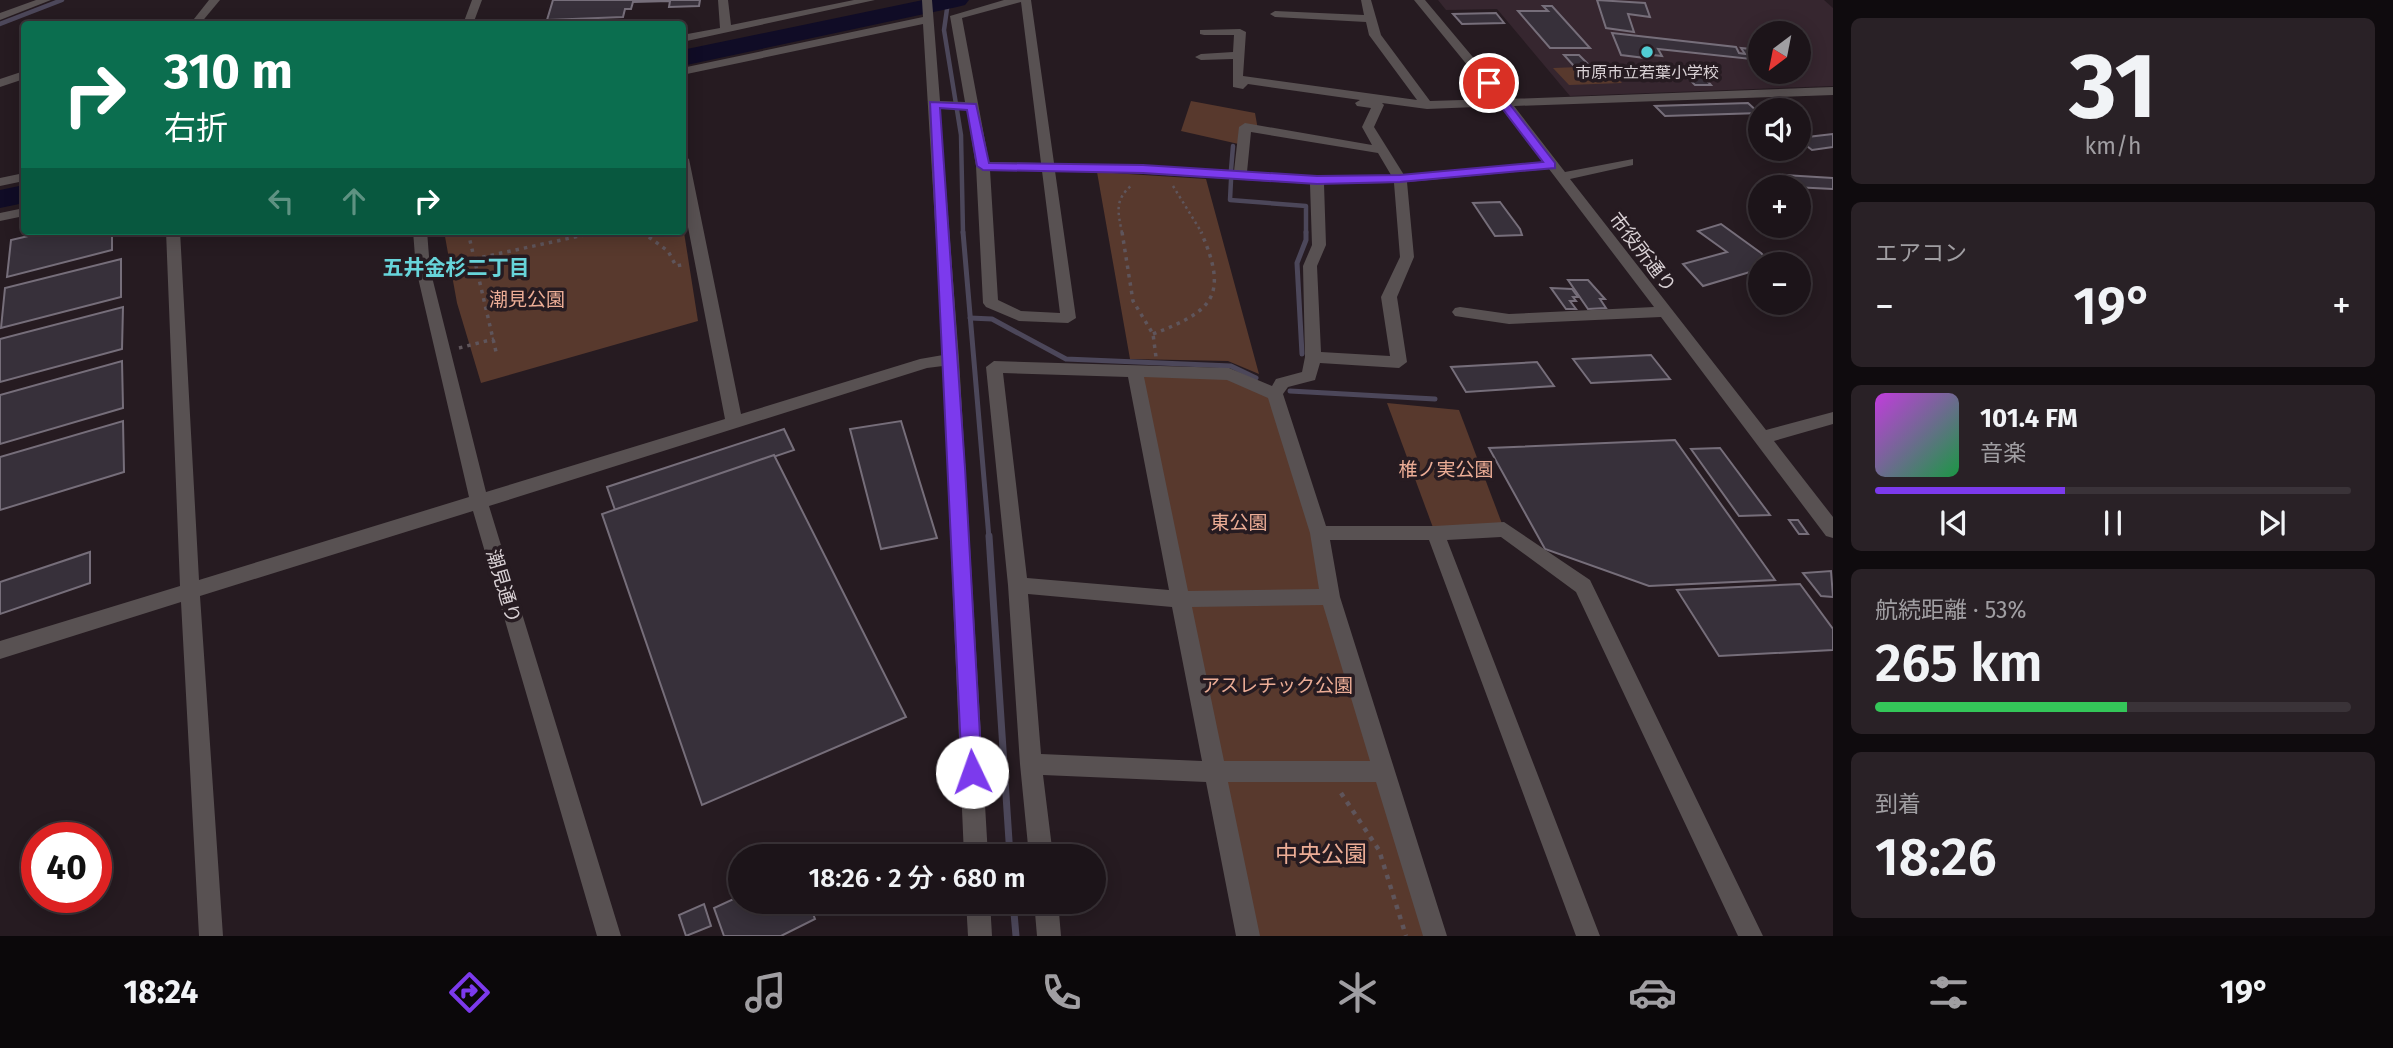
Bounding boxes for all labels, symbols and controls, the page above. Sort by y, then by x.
north arrow [1748,21,1811,84]
map controls [1748,21,1811,315]
text: 31 [2069,32,2157,141]
text: 310 m [164,42,293,101]
marker: 市原市立若葉小学校 [1639,44,1655,60]
icon: right [49,49,140,140]
pin [1459,53,1519,113]
place label: 市原市立若葉小学校 [1575,63,1719,82]
icon: arrive [1470,64,1508,102]
button: sound [1748,98,1811,161]
text: 右折 [164,109,228,147]
text: km/h [2085,132,2141,160]
button: + [1748,175,1811,238]
icon: left [262,182,300,220]
icon: ahead [335,182,373,220]
icon: right [408,182,446,220]
street label: 市役所通り [1604,208,1681,297]
text: エアコン [1875,239,1967,267]
button: − [1748,252,1811,315]
district label: 五井金杉二丁目 [383,255,530,281]
text: 19° [2073,275,2153,338]
text: − [1875,283,1894,329]
text: + [2332,283,2351,329]
park label: 潮見公園 [489,288,565,311]
text: 101.4 FM [1980,403,2078,434]
text: 音楽 [1980,439,2026,467]
park label: 椎ノ実公園 [1398,458,1494,481]
icon: previous [1935,504,1973,542]
icon: pause [2094,504,2132,542]
icon: next [2253,504,2291,542]
park label: 東公園 [1210,511,1268,534]
street label: 潮見通り [481,546,526,626]
text: 航続距離 · 53% [1875,596,2027,624]
text: 265 km [1875,632,2043,695]
park label: アスレチック公園 [1201,674,1353,697]
position arrow [935,735,1009,809]
text: 到着 [1875,790,1921,818]
speed limit sign: 40 [21,822,112,913]
text: 18:26 [1875,826,1997,889]
park label: 中央公園 [1275,840,1367,868]
text: 18:26 · 2 分 · 680 m [808,863,1026,894]
icon: directions [445,968,494,1017]
icon: music [741,968,790,1017]
icon: phone [1037,968,1086,1017]
icon: climate [1333,968,1382,1017]
icon: car [1628,968,1677,1017]
icon: filters [1924,968,1973,1017]
text: 18:24 [123,973,198,1011]
text: 19° [2220,973,2269,1011]

